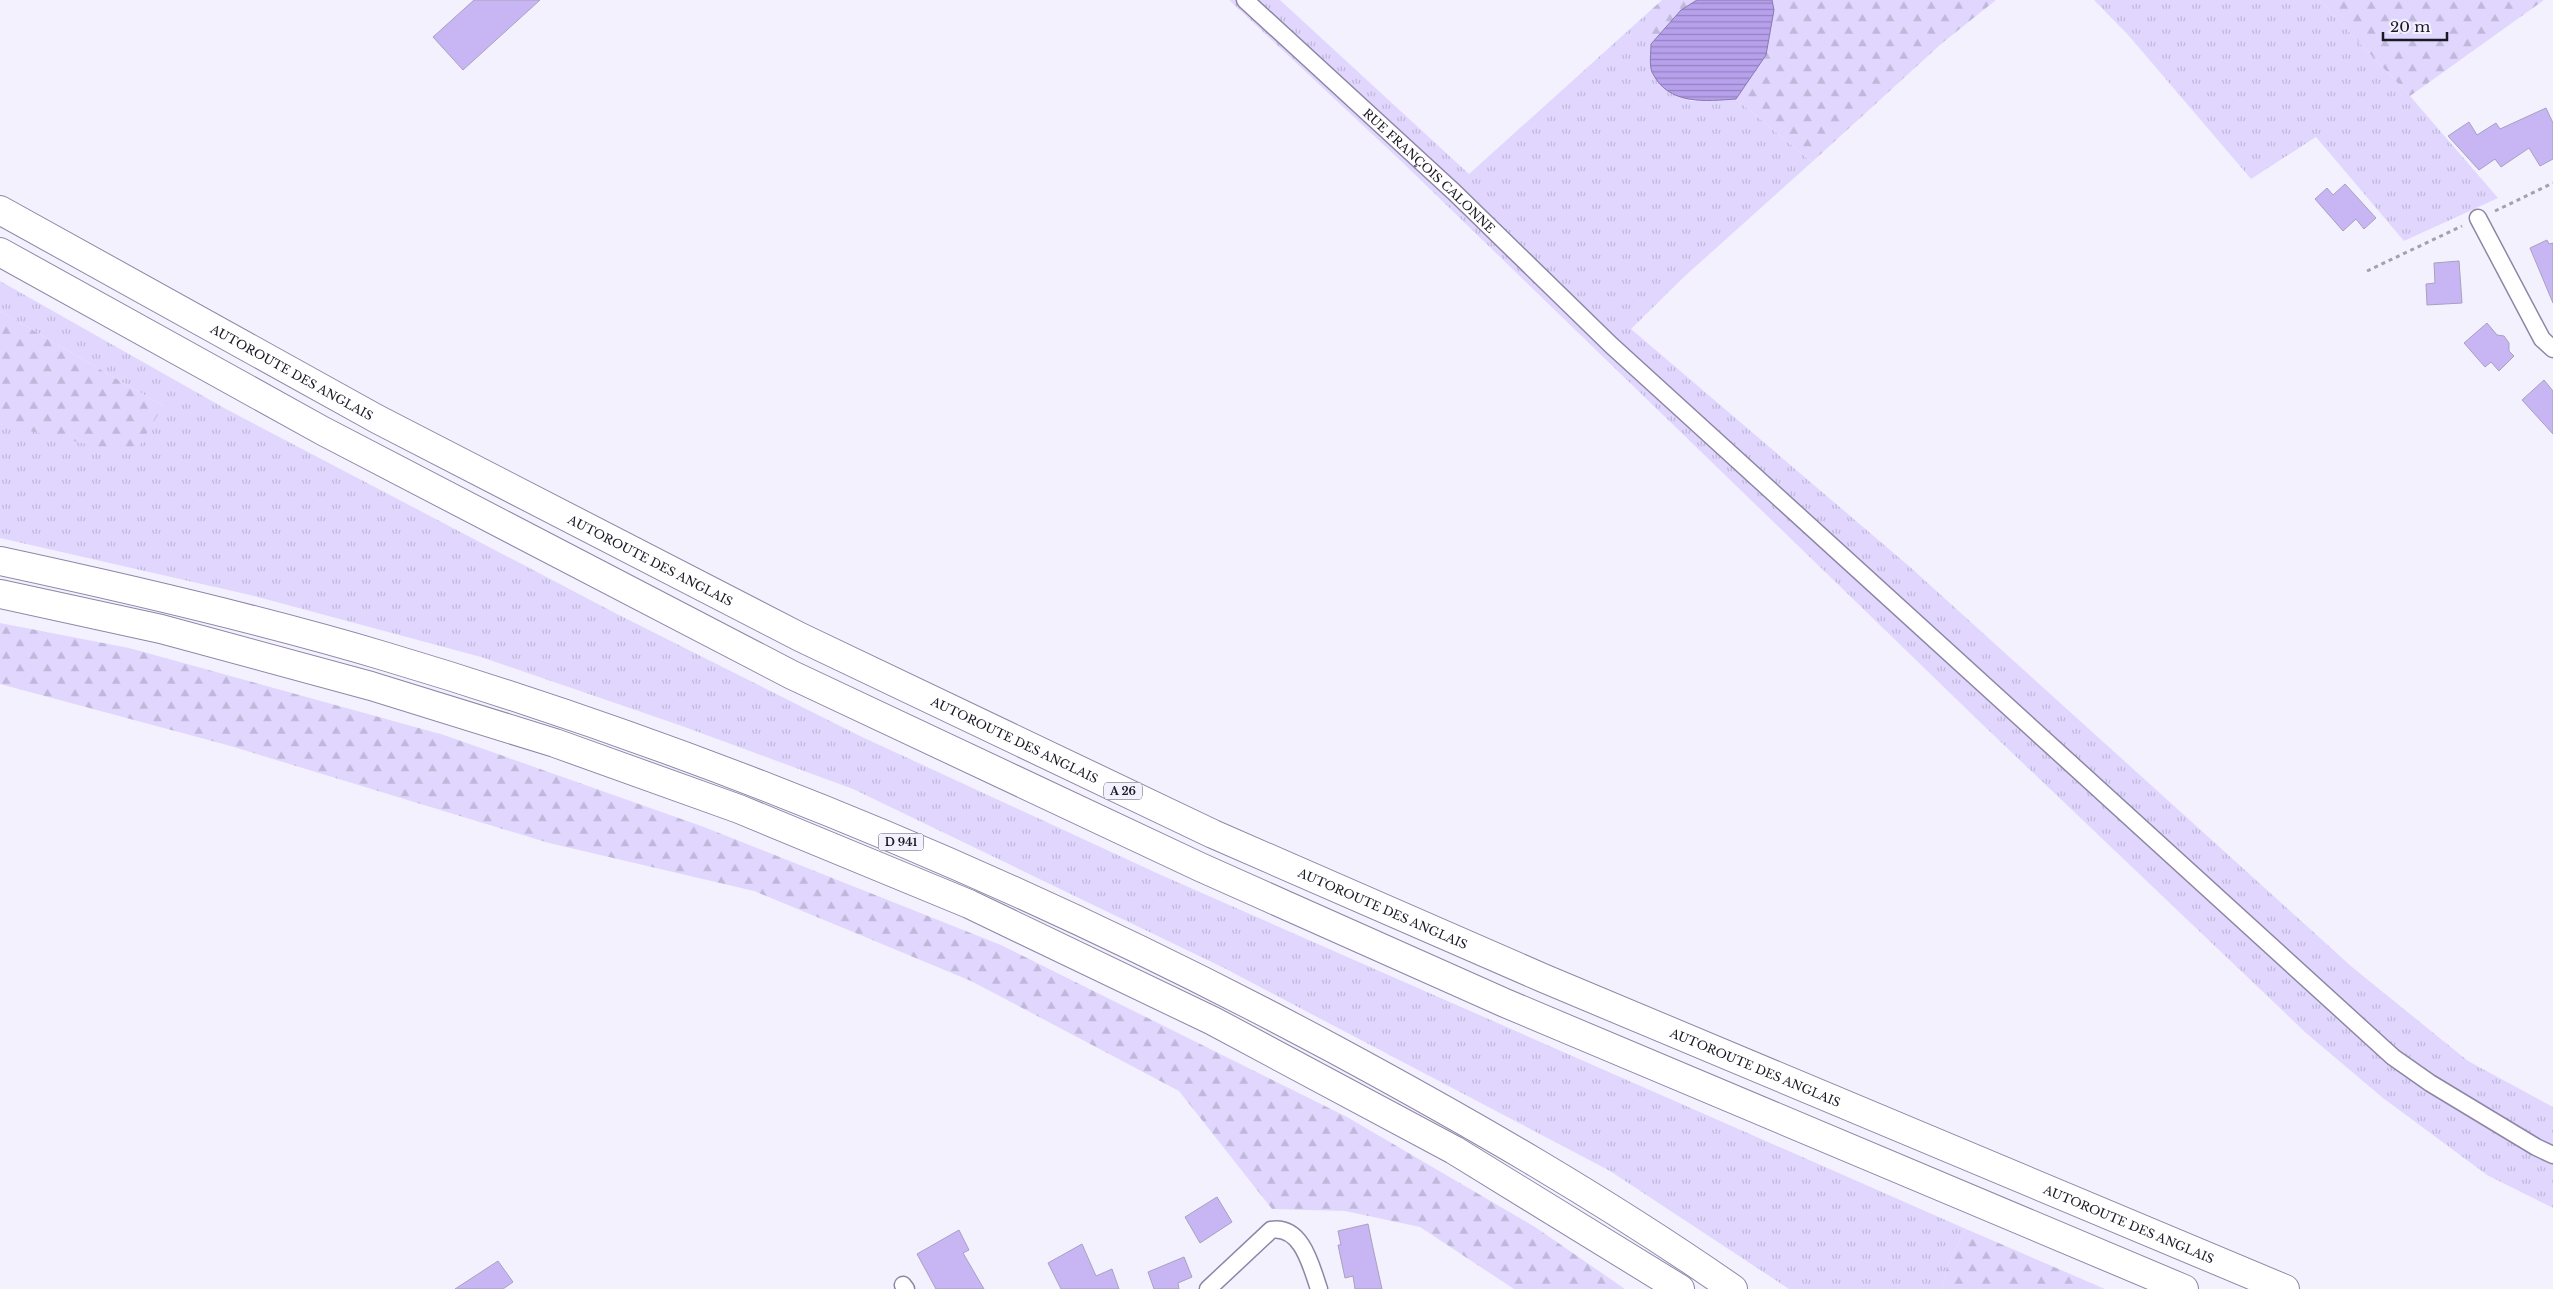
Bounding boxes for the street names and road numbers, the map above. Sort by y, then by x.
street label: RUE FRANÇOIS CALONNE [1360,105,1499,236]
street label: AUTOROUTE DES ANGLAIS [207,320,376,423]
street label: AUTOROUTE DES ANGLAIS [565,511,736,609]
street label: AUTOROUTE DES ANGLAIS [928,693,1101,786]
road number: A 26 [1104,782,1142,799]
road number: D 941 [878,834,924,850]
street label: AUTOROUTE DES ANGLAIS [1295,864,1470,952]
street label: AUTOROUTE DES ANGLAIS [1667,1024,1843,1110]
street label: AUTOROUTE DES ANGLAIS [2041,1181,2217,1266]

